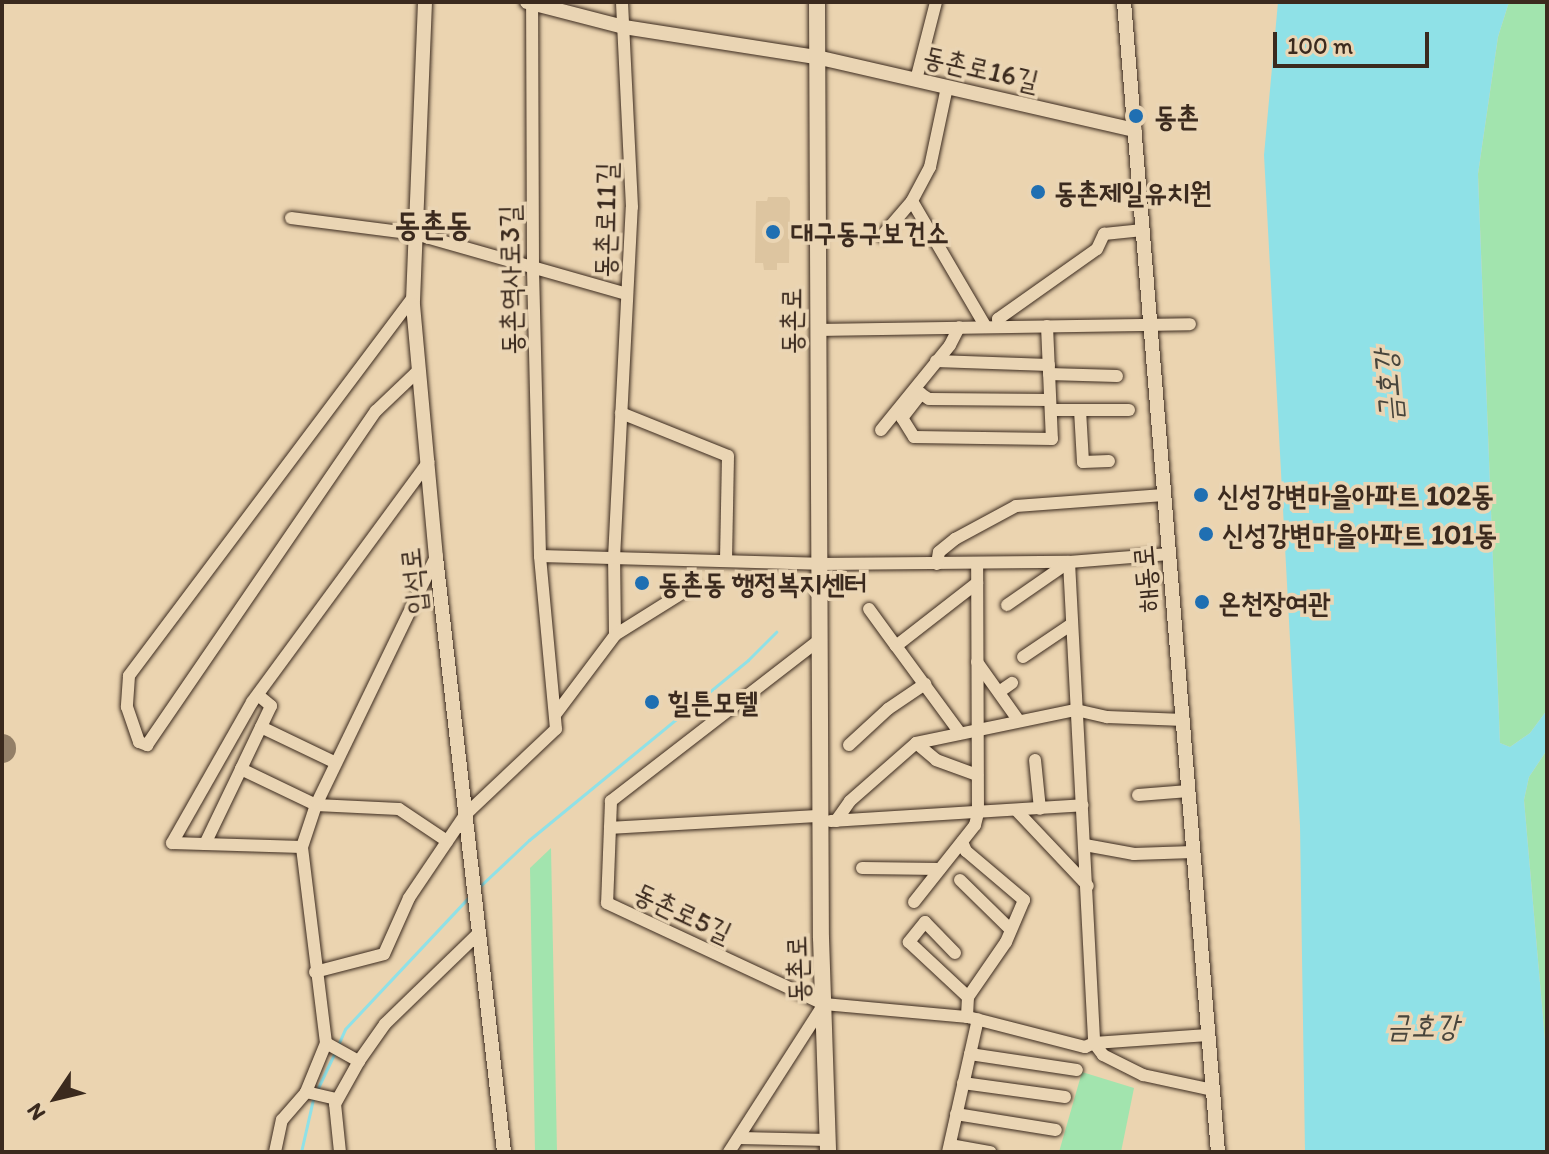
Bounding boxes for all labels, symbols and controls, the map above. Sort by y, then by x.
scale bar [1277,16,1433,66]
text: 100 m [1287,31,1353,60]
street label: 동촌로16길 [920,38,1042,98]
place label: 동촌 [1154,99,1199,133]
marker: 동촌 [1125,105,1147,127]
street label: 동촌로11길 [587,162,623,278]
place label: 동촌제일유치원 [1054,175,1212,209]
marker: 동촌제일유치원 [1029,183,1047,201]
street label: 동촌역사로3길 [492,204,528,356]
district label: 동촌동 [394,205,472,243]
place label: 대구동구보건소 [791,215,949,249]
marker: 대구동구보건소 [762,221,784,243]
street label: 동촌로 [774,287,808,355]
water label: 금호강 [1367,348,1409,424]
place label: 신성강변마을아파트 102동 [1217,478,1494,512]
marker: 신성강변마을아파트 102동 [1192,486,1210,504]
place label: 신성강변마을아파트 101동 [1222,517,1497,551]
marker: 신성강변마을아파트 101동 [1197,525,1215,543]
street label: 해동로 [1125,544,1165,614]
street label: 입석로 [393,546,433,616]
place label: 동촌동 행정복지센터 [658,566,867,600]
marker: 동촌동 행정복지센터 [633,574,651,592]
place label: 온천장여관 [1218,585,1331,619]
marker: 온천장여관 [1193,593,1211,611]
place label: 힐튼모텔 [668,685,758,719]
marker: 힐튼모텔 [643,693,661,711]
street label: 동촌로5길 [628,875,738,949]
street label: 동촌로 [779,935,815,1003]
water label: 금호강 [1387,1008,1459,1044]
north arrow [16,1058,96,1138]
text: N [21,1098,51,1126]

